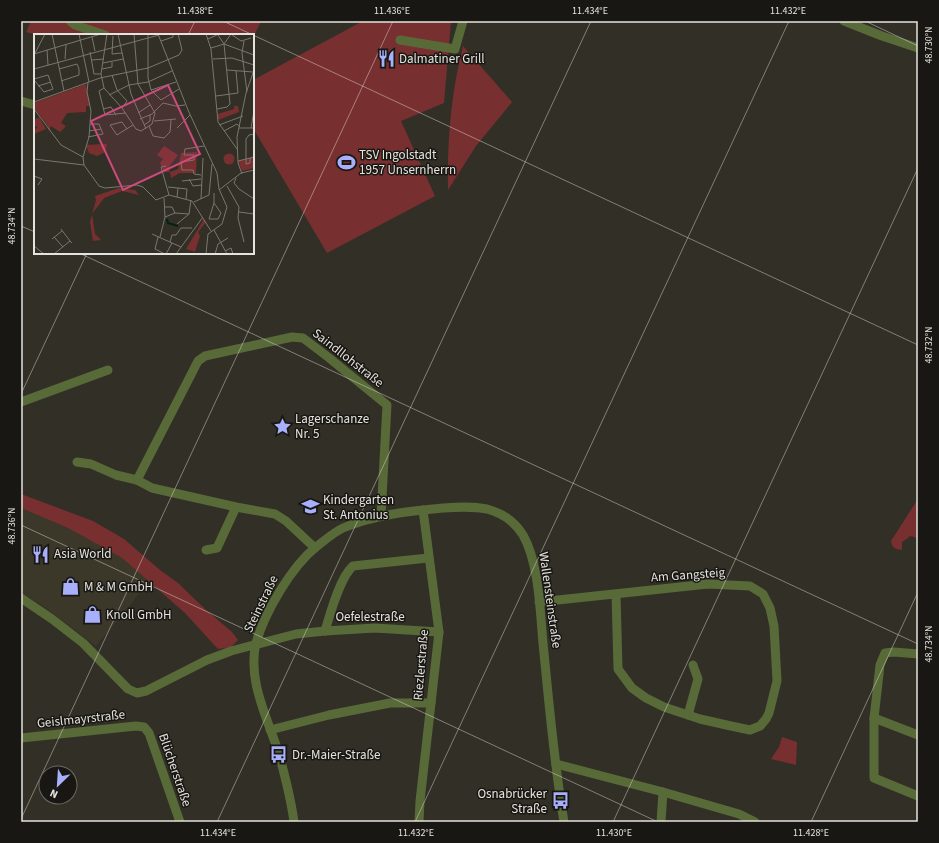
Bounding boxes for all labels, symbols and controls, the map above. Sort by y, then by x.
text: 11.438°E [177,4,213,18]
text: 11.436°E [374,4,410,18]
text: 11.434°E [572,4,608,18]
text: 11.432°E [770,4,806,18]
text: 48.730°N [922,26,936,64]
inset map [34,34,254,254]
restaurant icon: Dalmatiner Grill [376,49,396,69]
place label: Dalmatiner Grill [399,50,485,68]
place label: TSV Ingolstadt 1957 Unsernherrn [359,146,456,179]
sports icon: TSV Ingolstadt 1957 Unsernherrn [336,152,356,172]
text: 48.734°N [5,207,19,245]
street label: Saindllohstraße [309,324,387,392]
text: 48.732°N [922,326,936,364]
place label: Lagerschanze Nr. 5 [295,410,369,443]
place icon: Lagerschanze Nr. 5 [272,416,292,436]
place label: Kindergarten St. Antonius [323,491,394,524]
school or university icon: Kindergarten St. Antonius [300,497,320,517]
text: 48.736°N [5,507,19,545]
restaurant icon: Asia World [31,544,51,564]
place label: Asia World [54,545,111,563]
street label: Wallensteinstraße [534,551,566,649]
street label: Am Gangsteig [650,563,726,587]
street label: Steinstraße [239,572,283,636]
shop icon: M & M GmbH [61,577,81,597]
place label: M & M GmbH [84,578,153,596]
shop icon: Knoll GmbH [83,605,103,625]
place label: Knoll GmbH [106,606,171,624]
street label: Oefelestraße [335,608,405,626]
text: 48.734°N [922,625,936,663]
street label: Riezlerstraße [409,629,433,701]
street label: Geislmayrstraße [36,705,126,733]
street label: Blücherstraße [154,731,196,809]
bus stop icon: Dr.-Maier-Straße [269,745,289,765]
place label: Dr.-Maier-Straße [292,746,380,764]
north arrow [38,765,78,805]
text: N [47,785,60,802]
place label: Osnabrücker Straße [477,785,547,818]
bus stop icon: Osnabrücker Straße [550,791,570,811]
text: 11.434°E [200,826,236,840]
text: 11.432°E [398,826,434,840]
text: 11.430°E [596,826,632,840]
text: 11.428°E [793,826,829,840]

